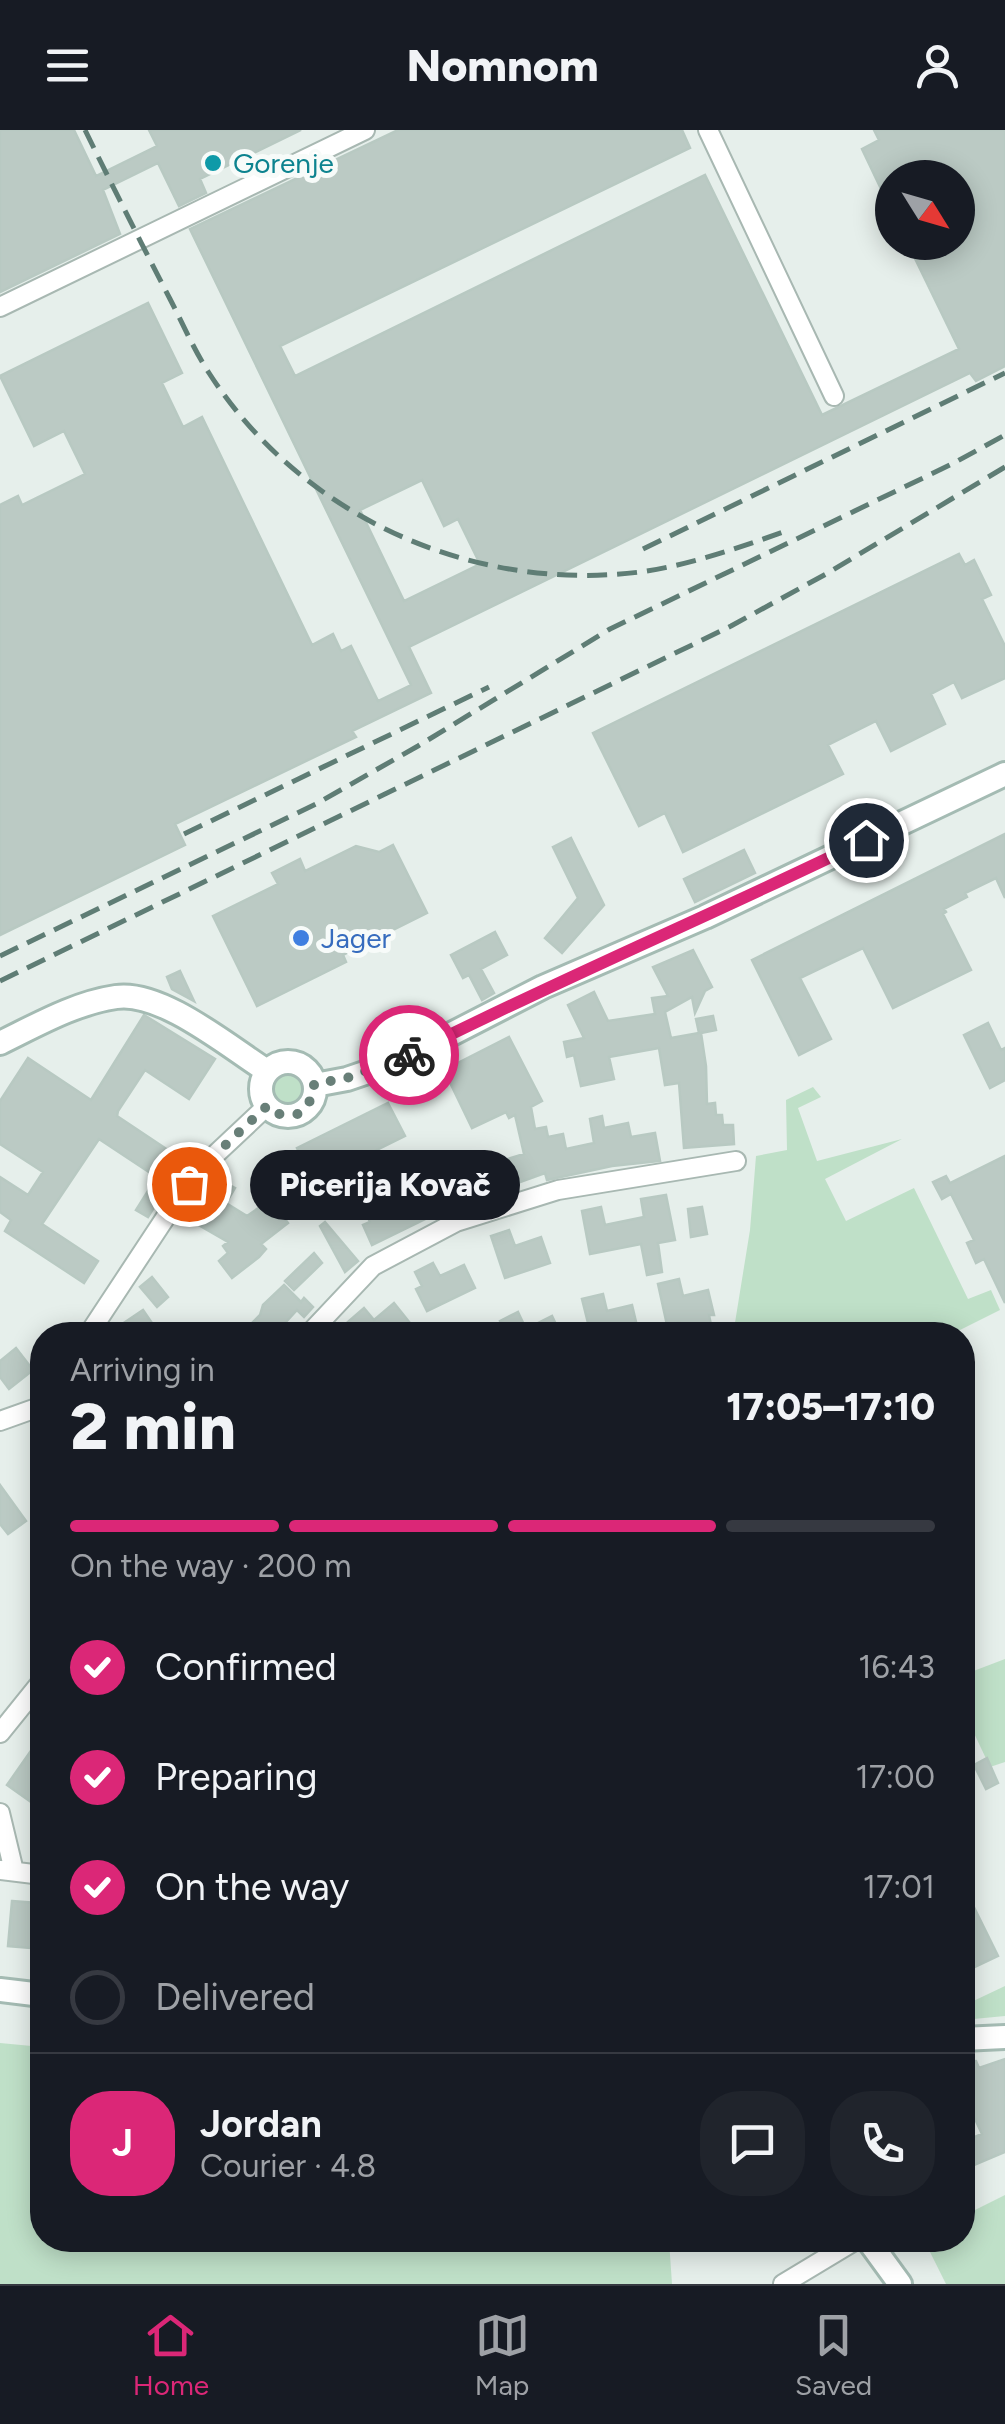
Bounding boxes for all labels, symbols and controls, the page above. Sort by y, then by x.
icon: menu [40,38,95,93]
text: Nomnom [406,38,599,92]
icon: person [910,38,965,93]
place label: Gorenje [233,146,334,180]
marker: Gorenje [202,152,224,174]
north arrow [875,160,975,260]
map controls [875,160,975,260]
pin [824,798,909,883]
icon: home [839,813,894,868]
place label: Jager [321,921,391,955]
marker: Jager [290,927,312,949]
courier [359,1005,459,1105]
icon: bike [382,1028,437,1083]
pin [147,1142,232,1227]
callout: Picerija Kovač [249,1149,519,1219]
icon: bag [162,1157,217,1212]
text: Picerija Kovač [279,1166,491,1204]
text: Arriving in [70,1351,215,1389]
text: 17:05–17:10 [726,1384,935,1430]
text: 2 min [70,1387,236,1465]
text: On the way · 200 m [70,1547,352,1585]
icon: check [70,1640,125,1695]
text: Confirmed [155,1644,337,1690]
text: 16:43 [858,1648,935,1686]
icon: check [70,1750,125,1805]
text: Preparing [155,1754,317,1800]
text: 17:00 [855,1758,935,1796]
icon: check [70,1860,125,1915]
text: On the way [155,1864,349,1910]
text: 17:01 [863,1868,935,1906]
text: Delivered [155,1974,315,2020]
button: chat [700,2091,805,2196]
button: phone [830,2091,935,2196]
text: Jordan [200,2101,322,2147]
text: J [112,2120,133,2166]
text: Courier · 4.8 [200,2147,376,2185]
tab: Home [133,2308,209,2402]
tab: Map [475,2308,530,2402]
tab: Saved [795,2308,872,2402]

